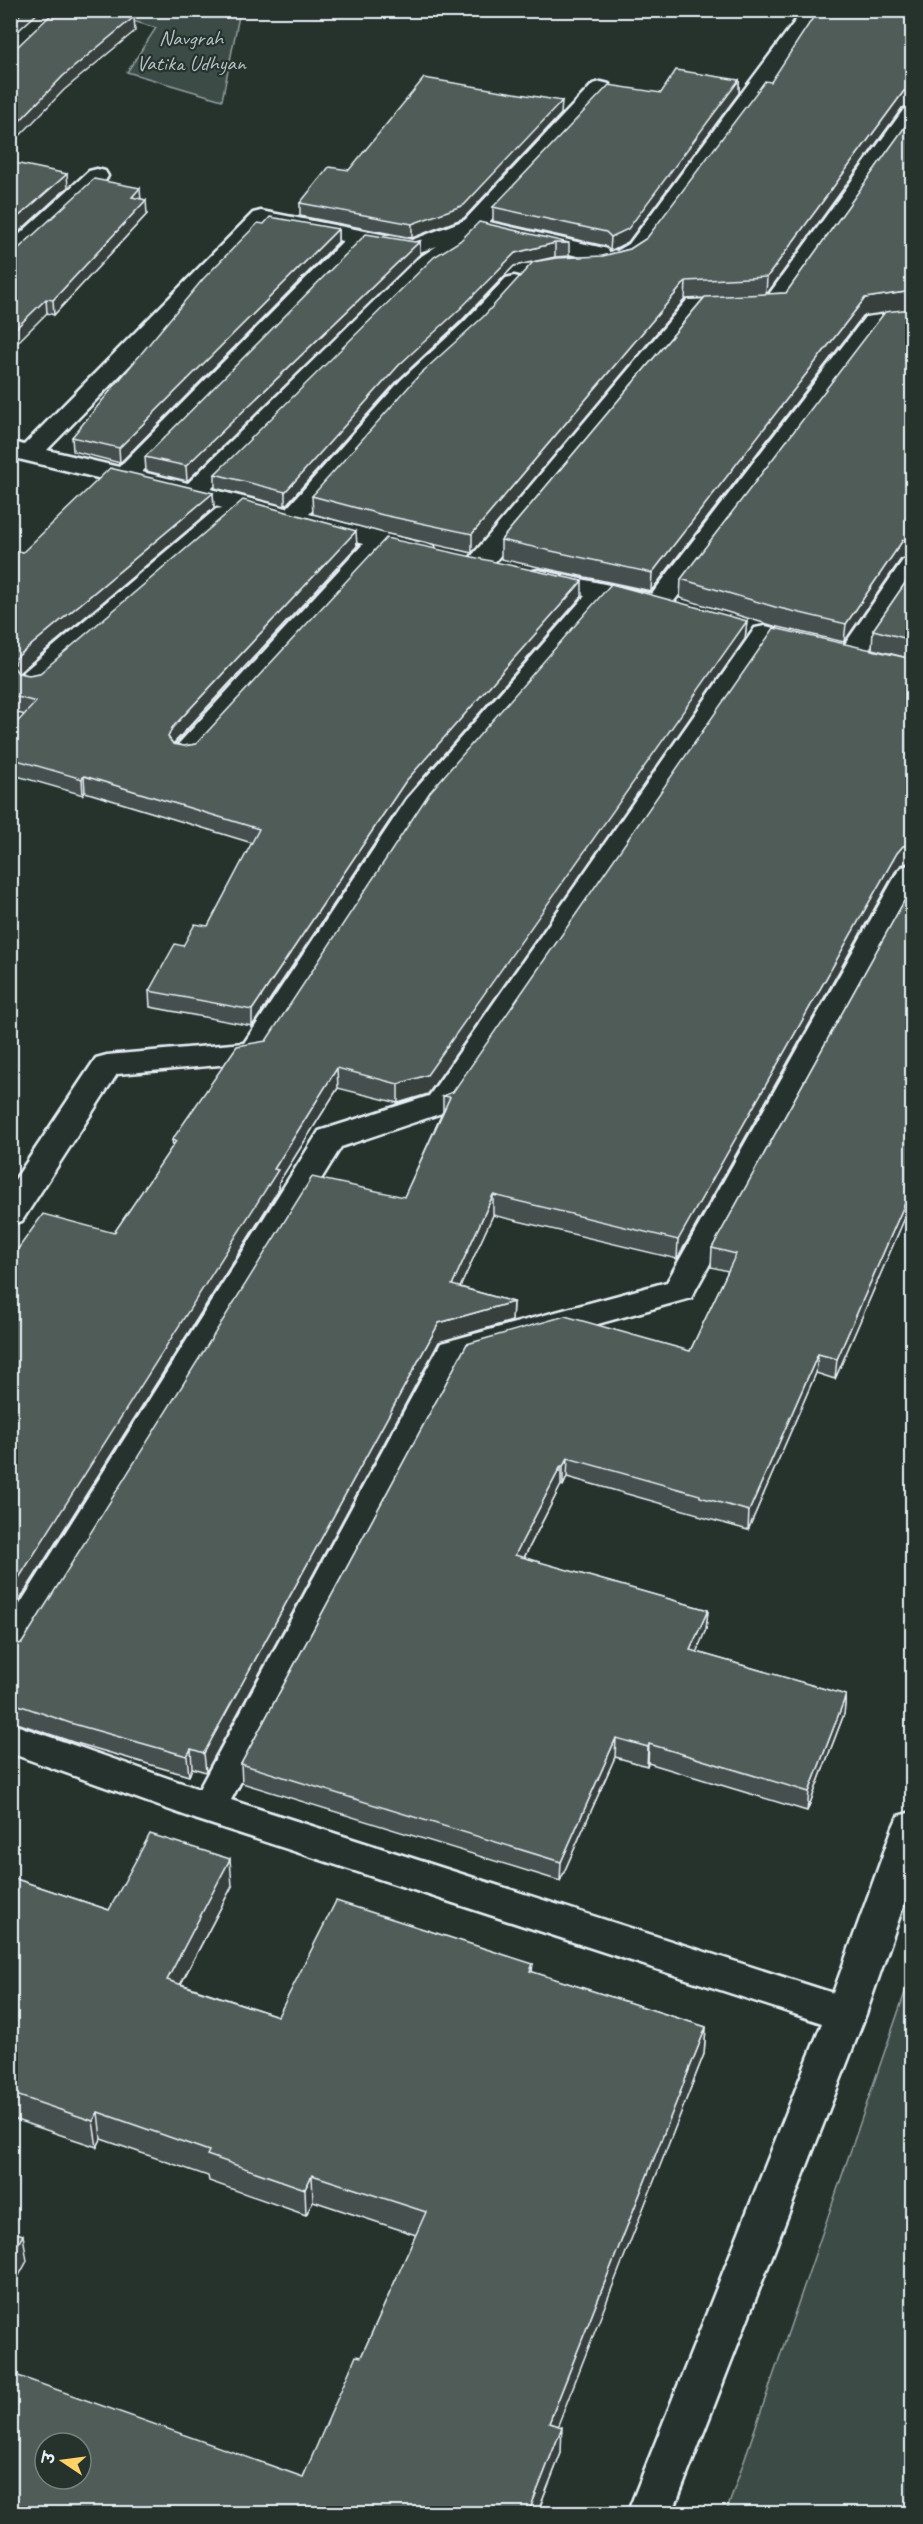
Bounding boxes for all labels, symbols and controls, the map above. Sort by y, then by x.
park label: Navgrah Vatika Udhyan [136,24,247,77]
north arrow [33,2431,93,2491]
text: उ [38,2449,61,2467]

